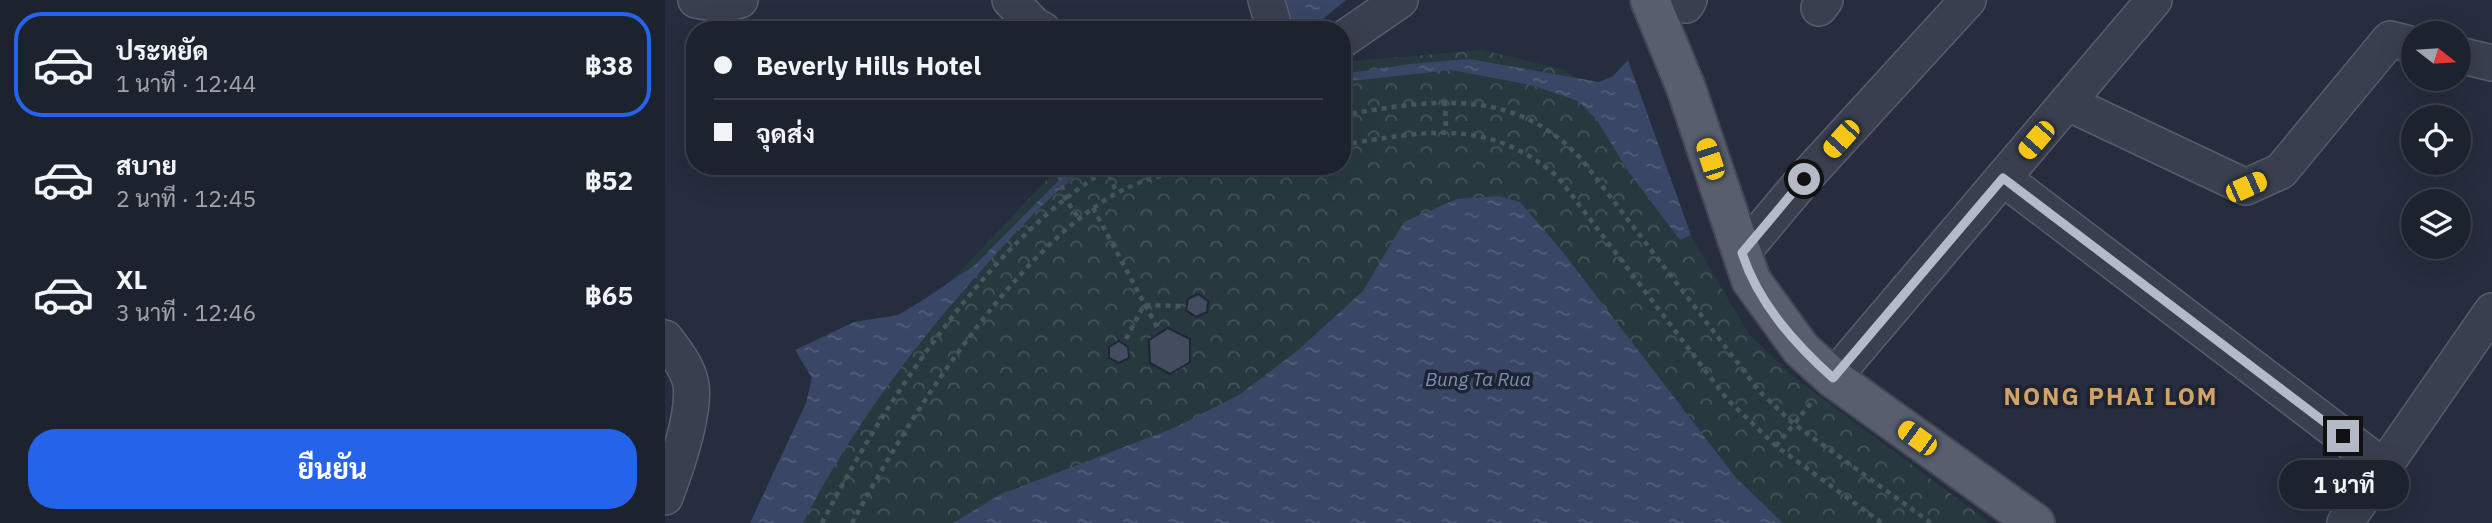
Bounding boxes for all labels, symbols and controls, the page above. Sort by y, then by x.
north arrow [2401,21,2471,91]
map controls [2401,21,2471,259]
icon: car [32,33,95,96]
text: ประหยัด [116,33,209,67]
text: ฿38 [585,48,633,82]
text: Beverly Hills Hotel [756,48,981,82]
text: 1 นาที · 12:44 [116,68,256,98]
button: locate [2401,105,2471,175]
text: จุดส่ง [756,116,815,150]
car [1820,116,1863,162]
car [2015,117,2058,163]
car [1694,136,1727,182]
icon: car [32,148,95,211]
text: สบาย [116,148,177,182]
text: ฿52 [585,163,633,197]
route start [1788,163,1820,195]
car [2223,169,2270,205]
text: 2 นาที · 12:45 [116,183,256,213]
button: layers [2401,189,2471,259]
text: XL [116,262,147,296]
icon: car [32,263,95,326]
text: ฿65 [585,278,633,312]
text: 3 นาที · 12:46 [116,297,256,327]
water label: Bung Ta Rua [1425,367,1531,391]
district label: NONG PHAI LOM [2004,380,2218,412]
car [1894,417,1941,459]
route end [2327,420,2359,452]
button: ยืนยัน [28,429,637,509]
callout: 1 นาที [2278,460,2408,509]
text: 1 นาที [2313,469,2375,499]

